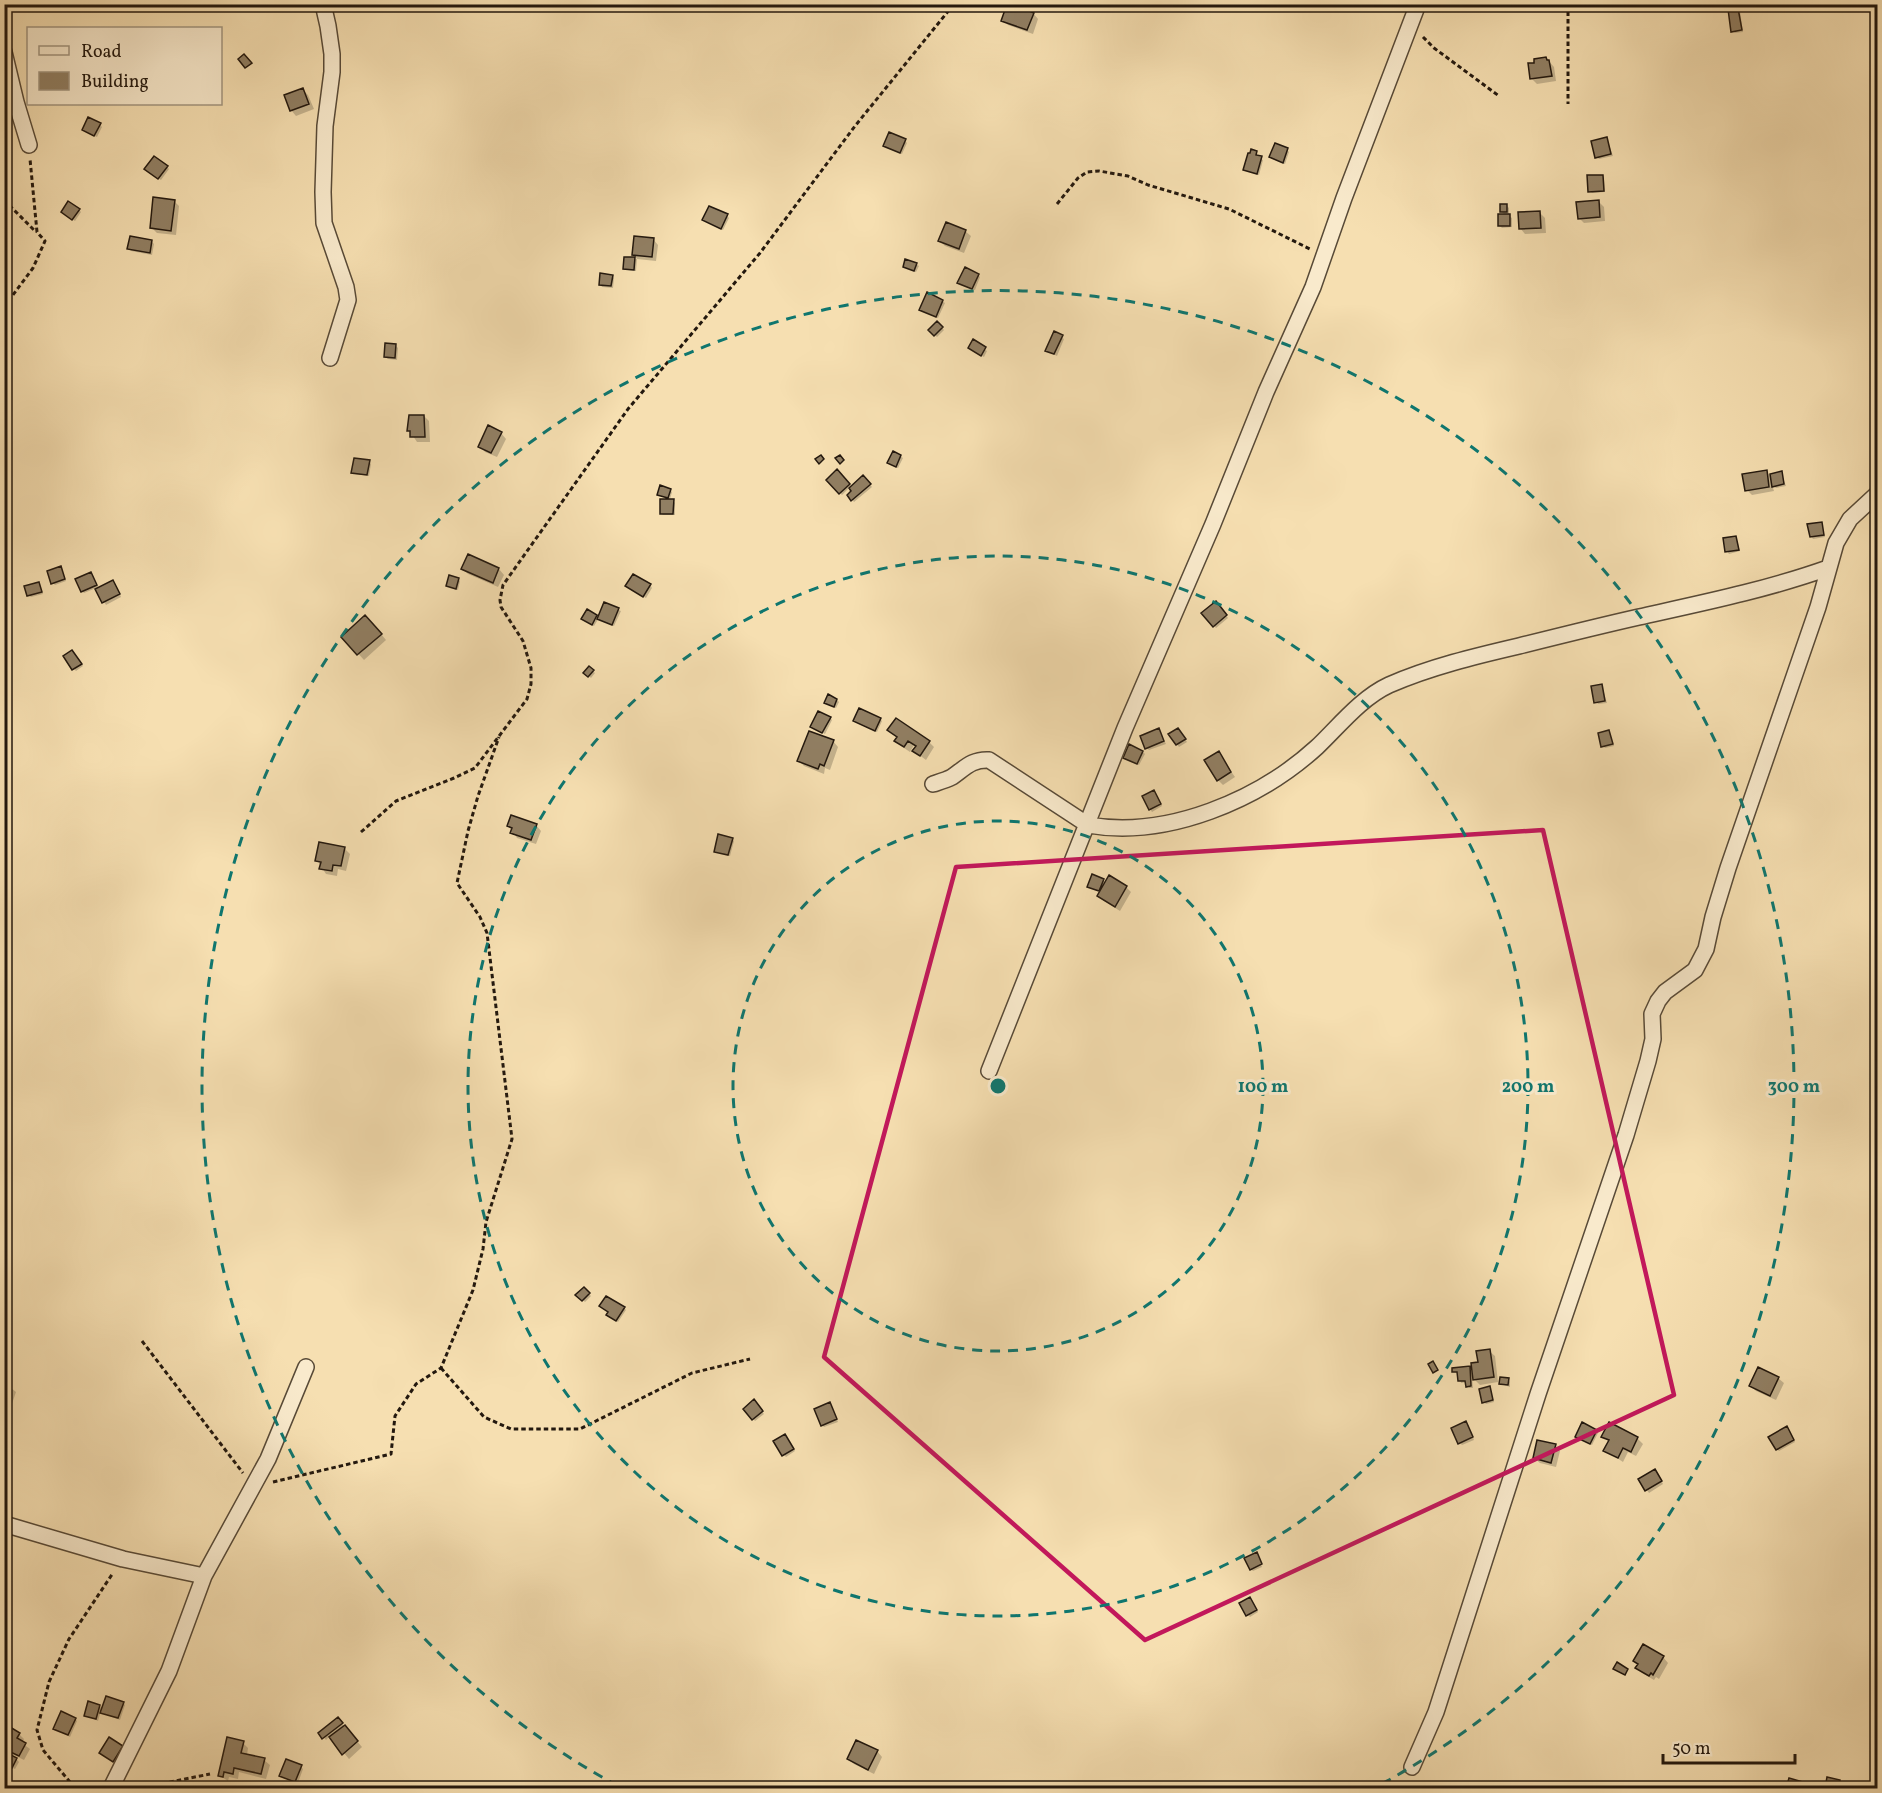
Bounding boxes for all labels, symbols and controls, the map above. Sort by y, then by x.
legend [27,27,222,105]
text: Road [81,40,122,65]
text: Building [81,70,149,95]
text: 100 m [1238,1075,1288,1100]
text: 200 m [1502,1075,1554,1100]
text: 300 m [1768,1075,1820,1100]
centre of rings [988,1076,1008,1096]
scale bar [1663,1727,1795,1765]
text: 50 m [1672,1737,1711,1762]

